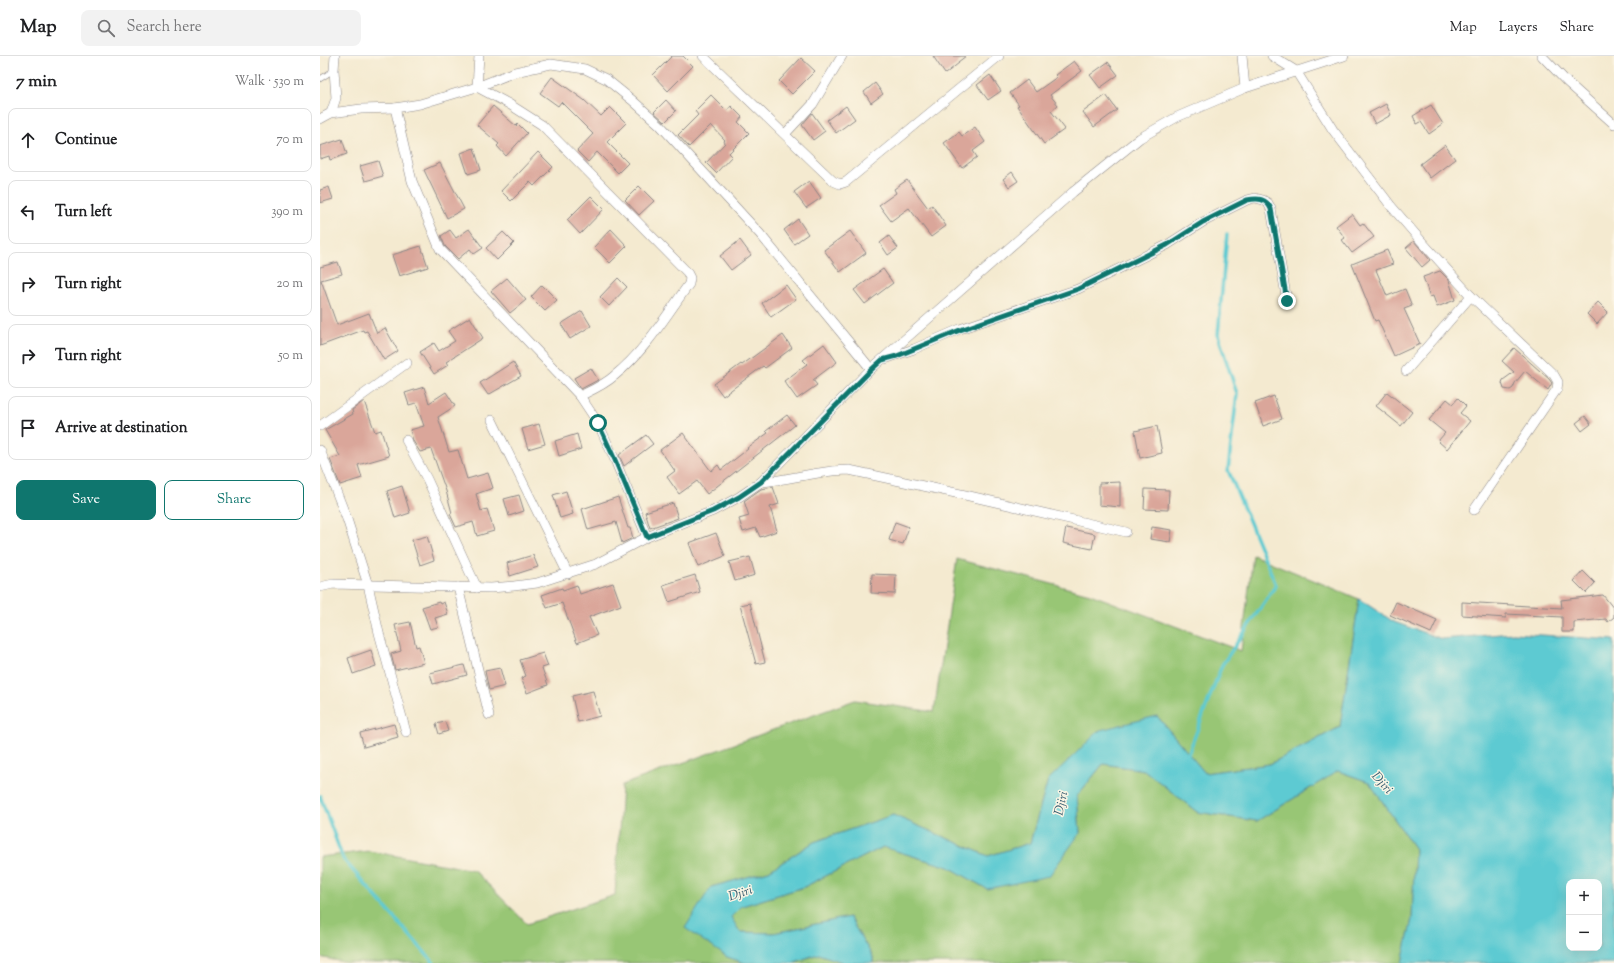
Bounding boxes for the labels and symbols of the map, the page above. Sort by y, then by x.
route end [1278,292,1296,310]
route start [589,414,607,432]
water label: Djiri [1367,768,1396,798]
water label: Djiri [1050,790,1073,817]
water label: Djiri [726,882,755,906]

